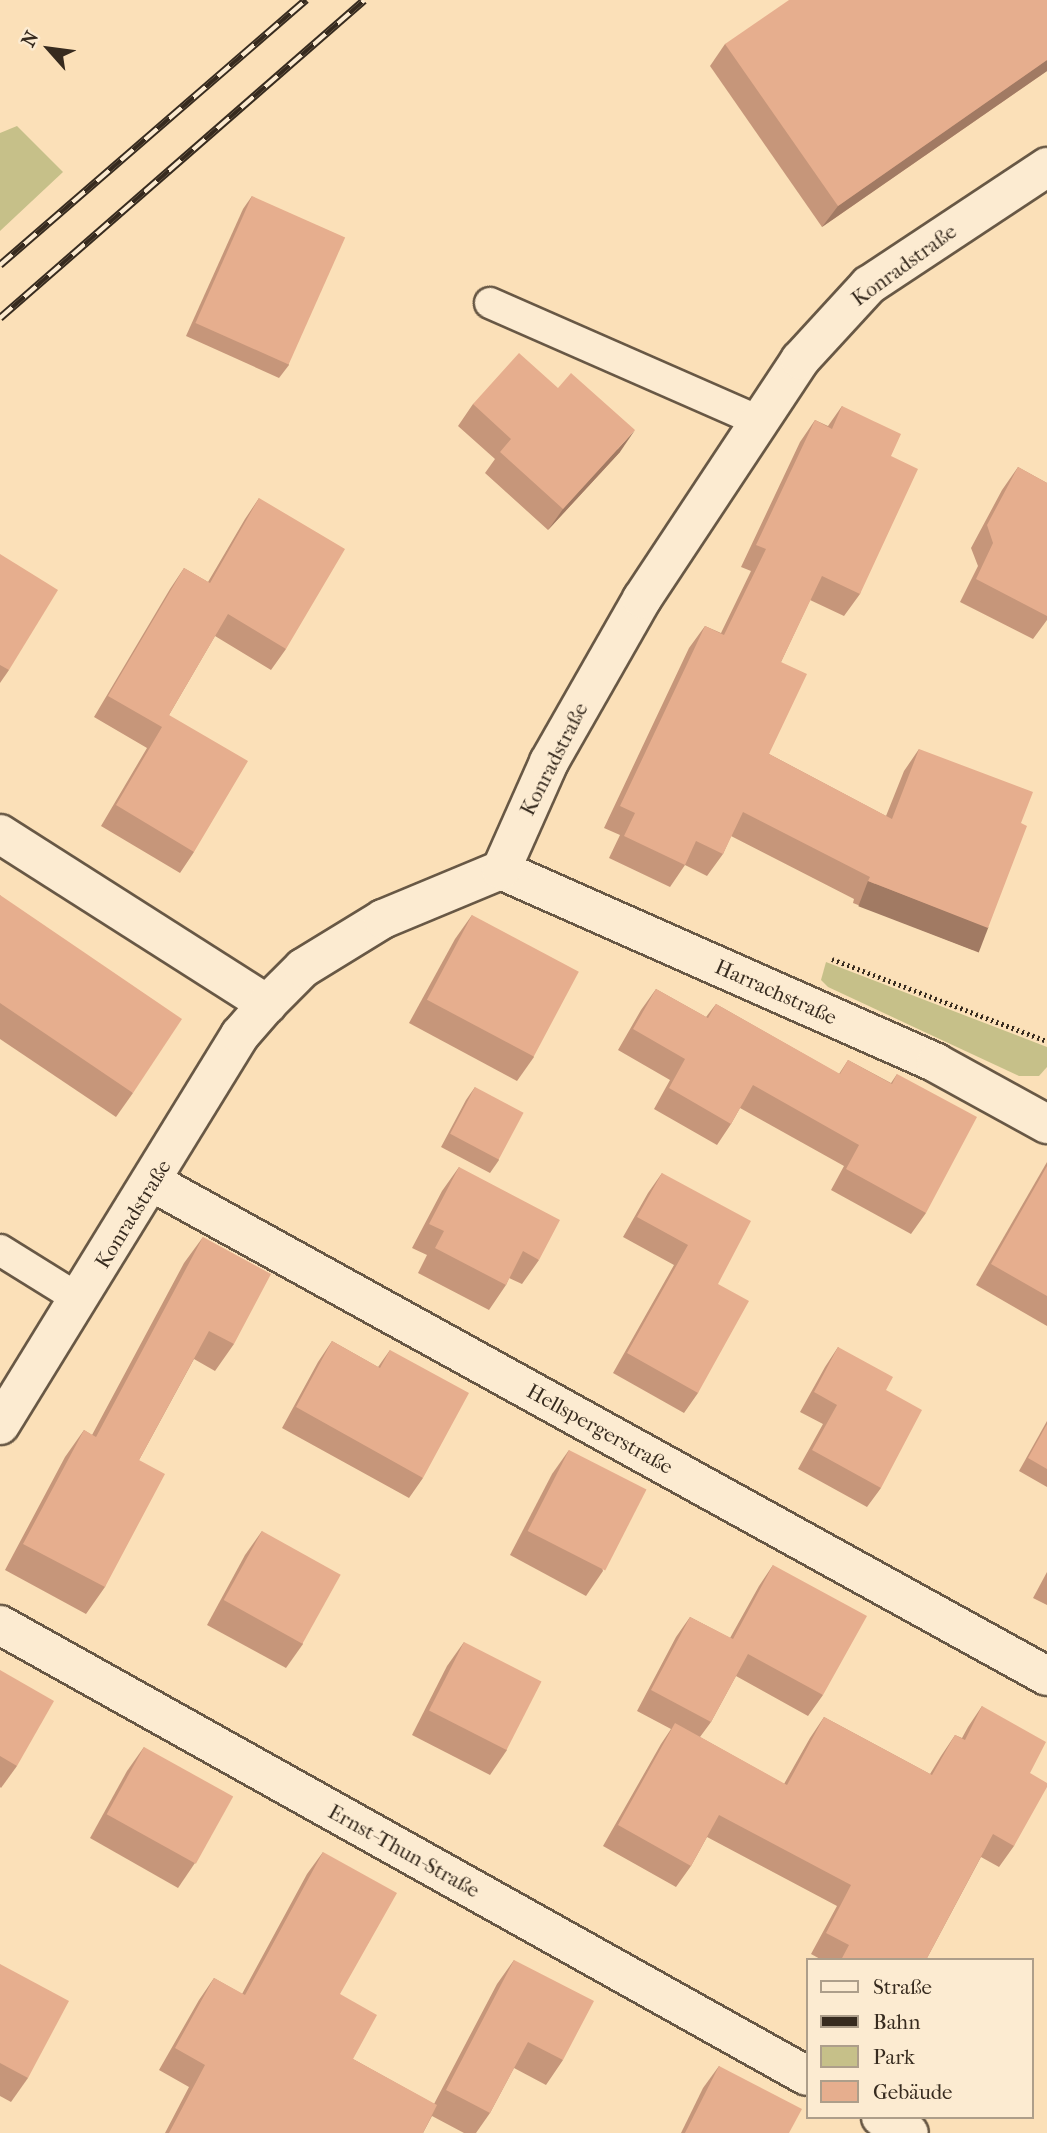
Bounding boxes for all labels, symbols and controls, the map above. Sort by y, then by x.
north arrow [14,14,84,84]
text: N [17,28,44,51]
street label: Konradstraße [847,219,961,311]
street label: Konradstraße [515,698,593,820]
street label: Harrachstraße [711,954,841,1030]
street label: Konradstraße [90,1155,176,1273]
street label: Hellspergerstraße [523,1378,677,1480]
street label: Ernst-Thun-Straße [324,1799,484,1903]
legend [806,1958,1033,2119]
text: Straße [873,1975,932,1999]
text: Bahn [873,2010,920,2034]
text: Park [873,2045,915,2069]
text: Gebäude [873,2080,953,2104]

